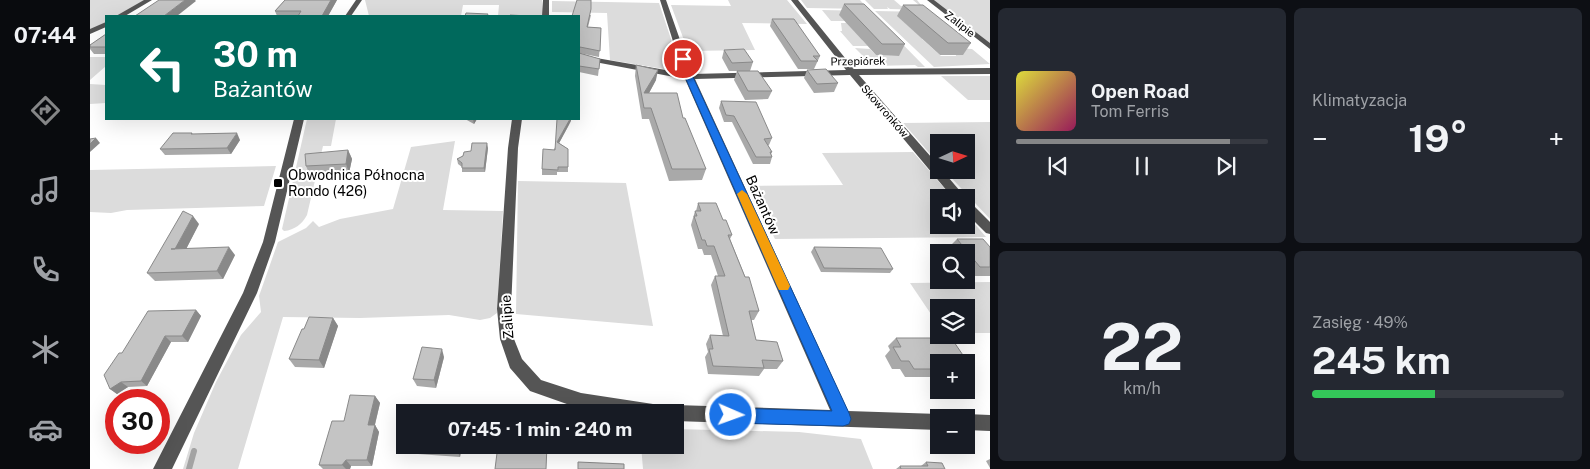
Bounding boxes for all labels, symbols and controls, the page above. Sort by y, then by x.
street label: Zalipie [943,9,977,39]
text: 07:44 [14,22,76,48]
text: 30 m [213,34,298,75]
icon: left [130,35,195,100]
pin [662,38,704,80]
icon: arrive [669,45,697,73]
street label: Przepiórek [830,55,886,67]
text: Bażantów [213,76,313,102]
text: Open Road [1091,80,1189,102]
street label: Skowronków [859,82,911,140]
text: Klimatyzacja [1312,91,1407,110]
icon: directions [28,93,63,128]
text: Tom Ferris [1091,102,1169,121]
text: 19° [1408,116,1468,161]
text: − [1312,122,1328,155]
text: + [1548,122,1564,155]
north arrow [930,134,975,179]
map controls [930,134,975,454]
icon: previous [1044,152,1072,180]
icon: pause [1128,152,1156,180]
icon: next [1212,152,1240,180]
place label: Obwodnica Północna Rondo (426) [288,167,425,199]
icon: music [28,173,63,208]
street label: Bażantów [743,173,783,237]
marker: Obwodnica Północna Rondo (426) [272,177,284,189]
button: sound [930,189,975,234]
button: search [930,244,975,289]
icon: phone [28,252,63,287]
street label: Zalipie [497,294,517,340]
button: layers [930,299,975,344]
text: 22 [1101,308,1183,385]
text: Zasięg · 49% [1312,313,1408,332]
icon: climate [28,332,63,367]
text: 245 km [1312,338,1451,383]
button: + [930,354,975,399]
text: km/h [1123,379,1161,398]
position arrow [704,388,756,440]
speed limit sign: 30 [105,389,170,454]
button: − [930,409,975,454]
icon: car [28,412,63,447]
text: 07:45 · 1 min · 240 m [448,418,632,440]

